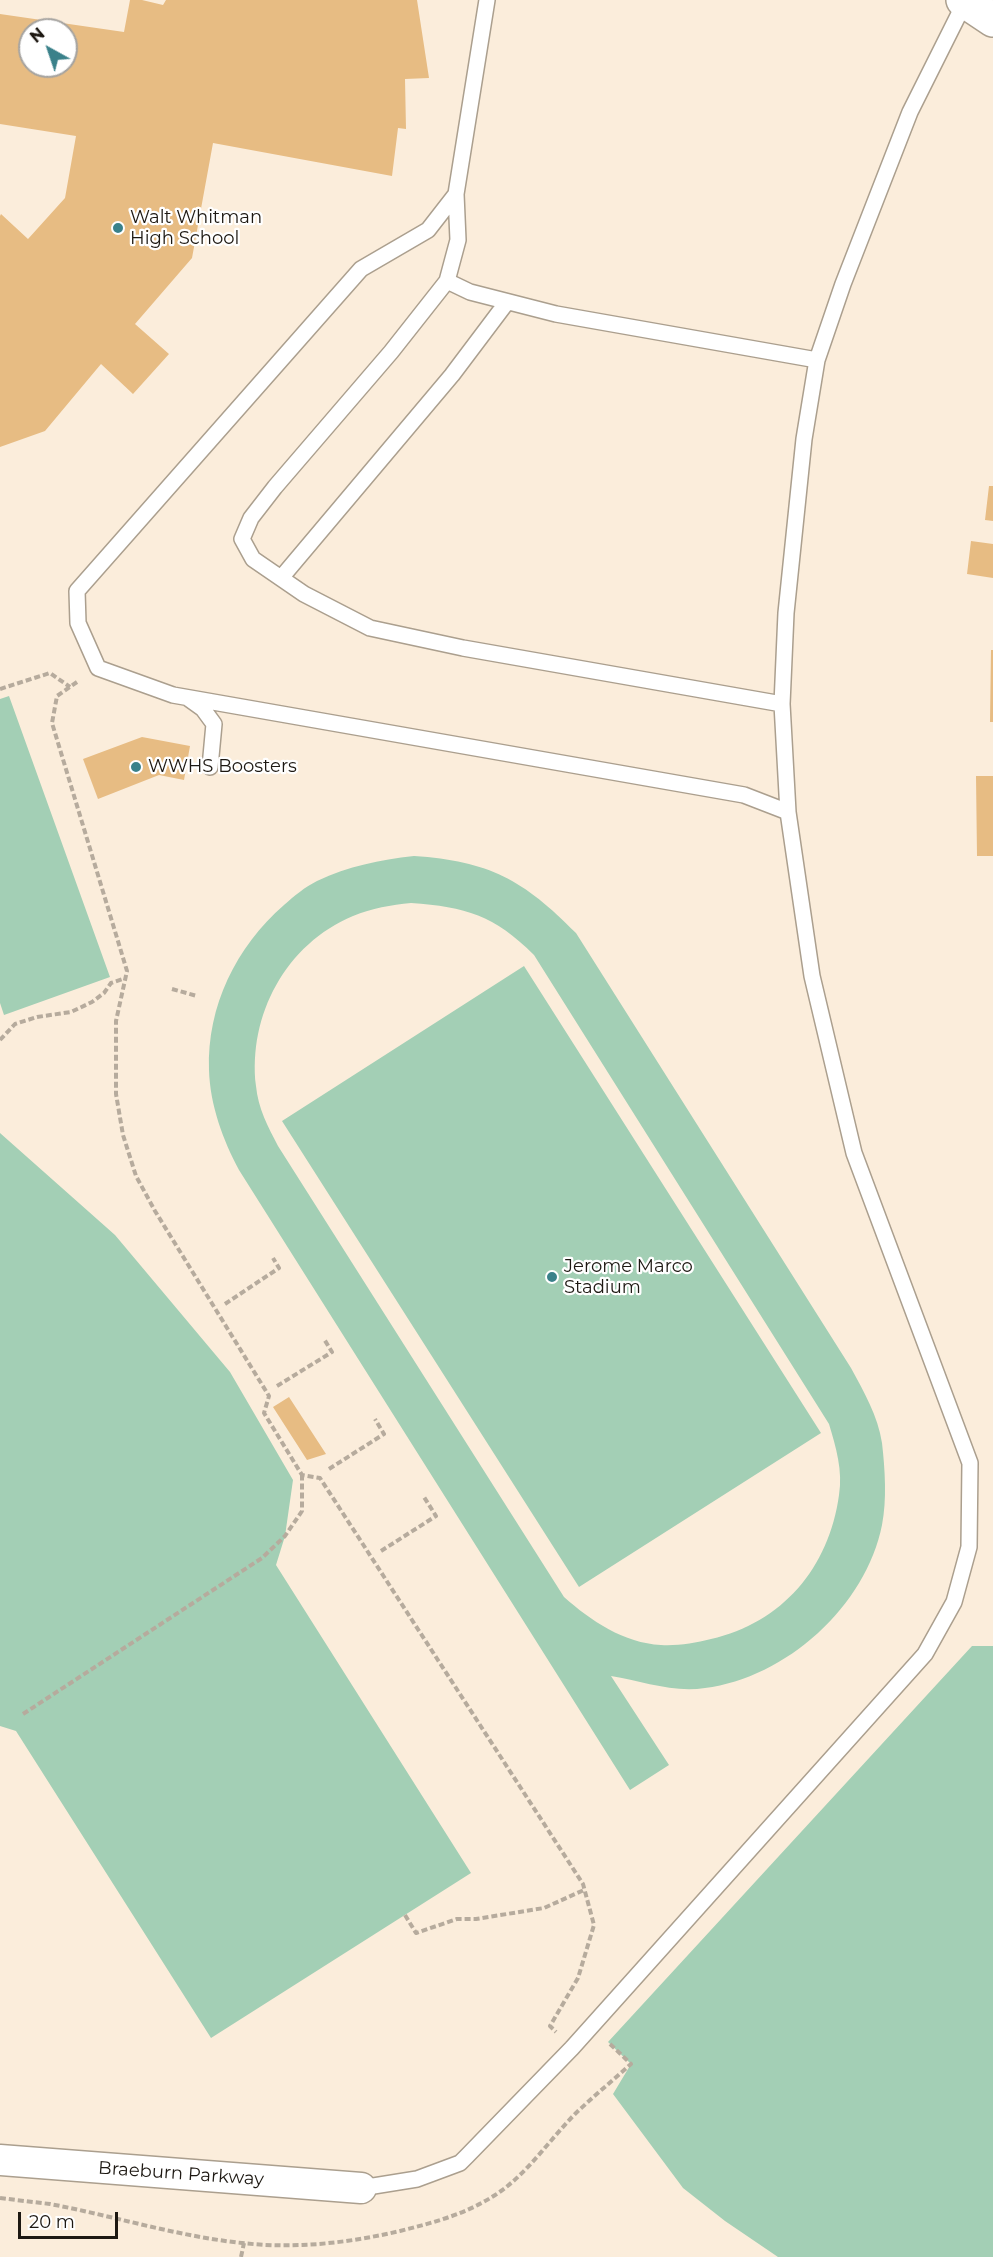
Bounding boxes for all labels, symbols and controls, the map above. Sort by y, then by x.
north arrow [18,18,78,78]
text: N [26,24,48,47]
place label: Walt Whitman High School [130,207,262,250]
marker: Walt Whitman High School [111,221,125,235]
place label: WWHS Boosters [148,756,297,778]
marker: WWHS Boosters [129,760,143,774]
place label: Jerome Marco Stadium [564,1256,693,1298]
marker: Jerome Marco Stadium [545,1270,559,1284]
street label: Braeburn Parkway [97,2157,265,2191]
scale bar [21,2200,122,2238]
text: 20 m [29,2211,75,2233]

